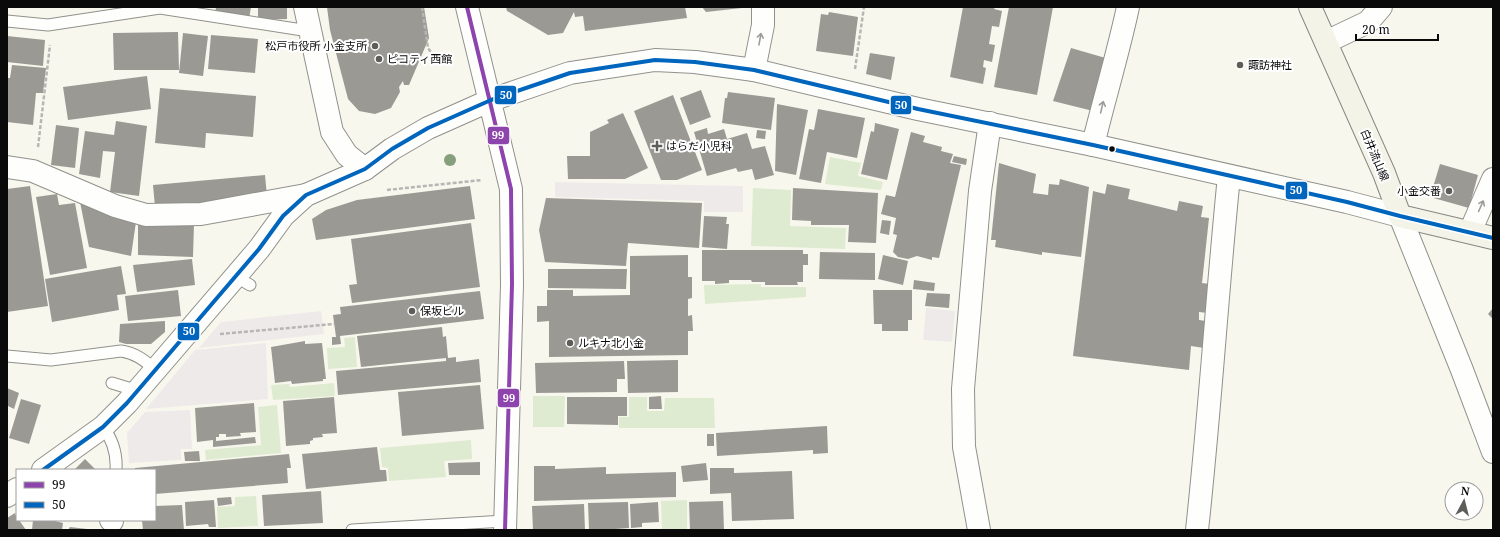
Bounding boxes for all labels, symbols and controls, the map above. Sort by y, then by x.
scale bar [1356,16,1438,42]
text: 20 m [1362,21,1390,38]
one-way arrow [757,33,765,46]
place label: 松戸市役所 小金支所 [265,38,368,53]
marker: 松戸市役所 小金支所 [370,41,380,51]
place label: ピコティ西館 [387,51,452,66]
marker: ピコティ西館 [374,54,384,64]
place label: 諏訪神社 [1248,57,1292,72]
marker: 諏訪神社 [1235,60,1245,70]
line badge: 50 [494,85,517,105]
text: 50 [500,87,512,102]
line badge: 50 [890,95,912,115]
text: 50 [895,97,907,112]
one-way arrow [1098,101,1106,114]
line badge: 99 [487,126,510,145]
text: 99 [492,127,504,142]
street label: 白井流山線 [1358,127,1393,183]
place label: はらだ小児科 [666,138,732,153]
marker: はらだ小児科 [651,140,663,152]
unlabelled marker [1107,144,1117,154]
line badge: 50 [1285,181,1308,200]
text: 50 [1290,182,1302,197]
place label: 小金交番 [1397,183,1441,198]
marker: 小金交番 [1444,186,1454,196]
one-way arrow [1478,200,1485,212]
place label: 保坂ビル [420,303,464,318]
marker: 保坂ビル [407,306,417,316]
line badge: 50 [177,322,200,341]
text: 50 [183,323,195,338]
place label: ルキナ北小金 [578,335,644,350]
marker: ルキナ北小金 [565,338,575,348]
line badge: 99 [497,388,520,408]
text: 99 [503,390,515,405]
legend [16,469,156,521]
text: 99 [52,476,65,493]
north arrow [1444,481,1484,521]
text: N [1460,483,1471,499]
text: 50 [52,496,66,513]

